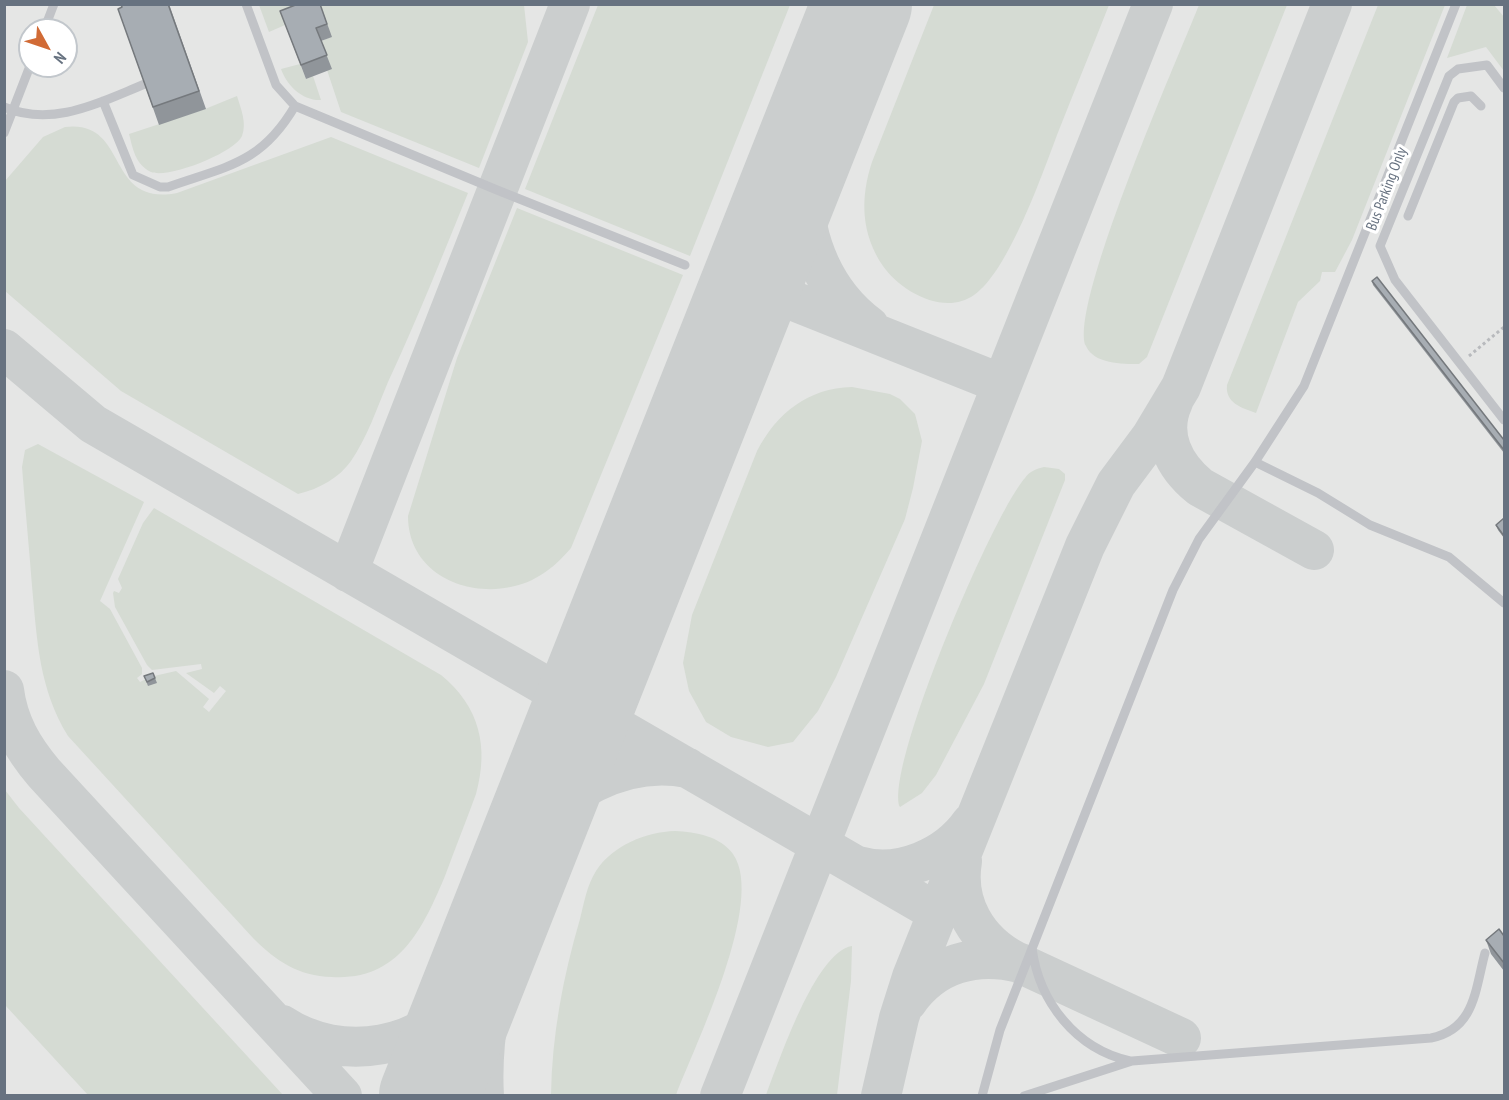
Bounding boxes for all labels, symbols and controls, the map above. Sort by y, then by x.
north arrow [18,18,78,78]
text: N [50,49,71,68]
street label: Bus Parking Only [1363,145,1411,233]

